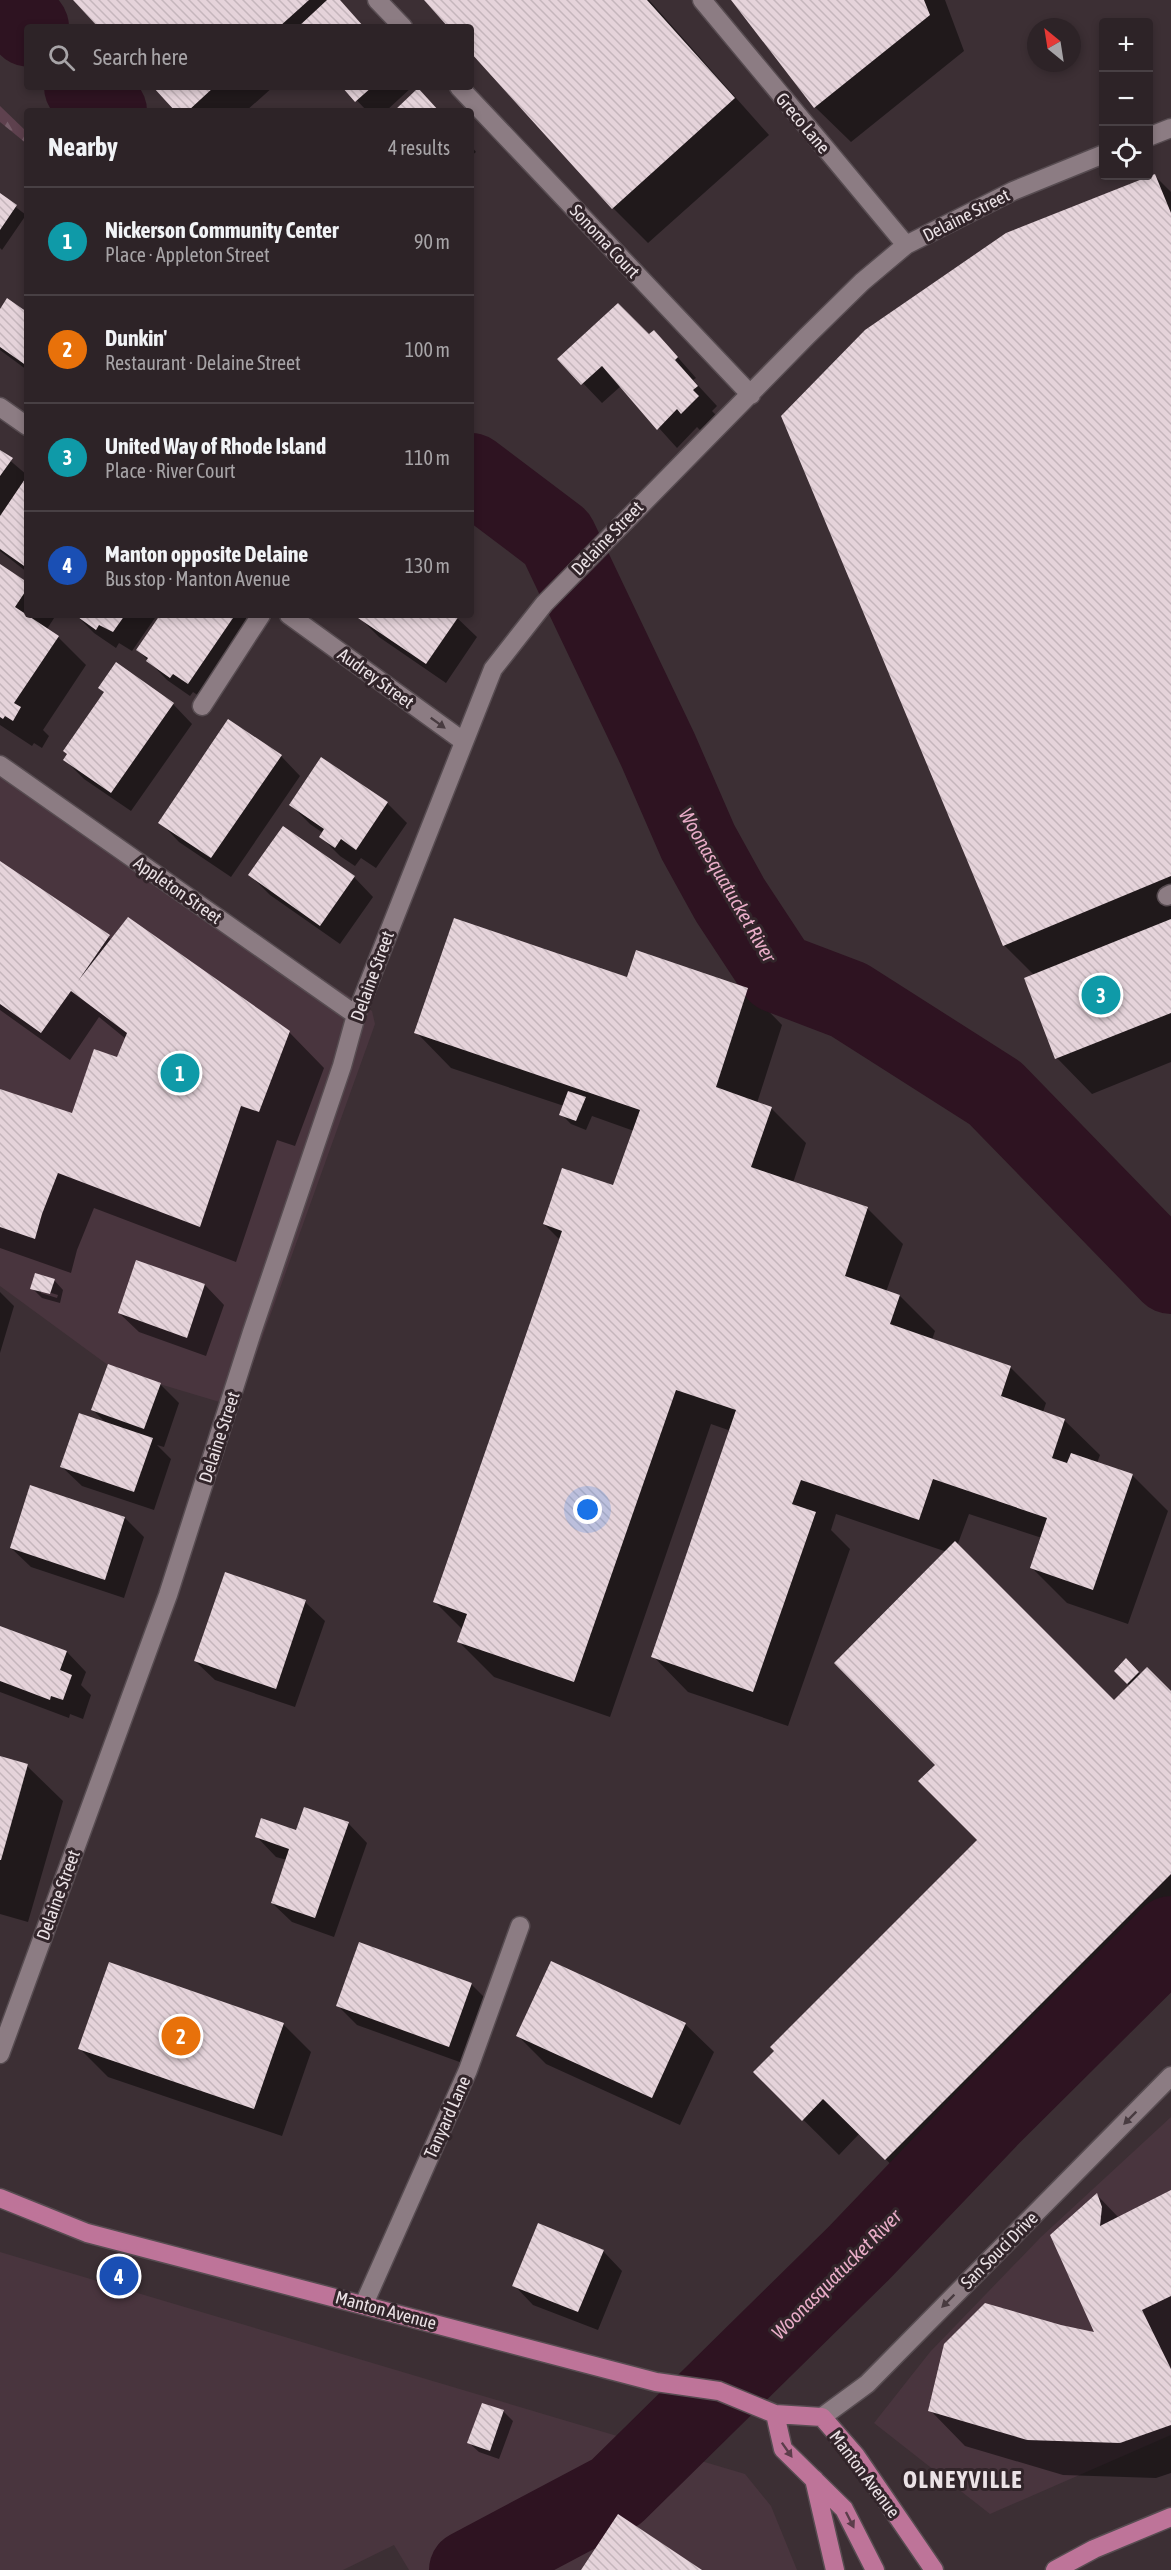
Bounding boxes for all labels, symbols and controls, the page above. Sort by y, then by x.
north arrow [1027,18,1081,72]
map controls [1099,18,1153,180]
button: + [1099,18,1153,72]
search box [24,24,474,90]
icon: search [45,41,78,74]
text: Search here [93,44,188,70]
button: − [1099,72,1153,126]
street label: Greco Lane [772,88,834,158]
button: locate [1099,126,1153,180]
text: Nearby [48,132,118,162]
text: 4 results [388,136,450,159]
street label: Delaine Street [919,184,1013,246]
street label: Sonoma Court [566,200,644,282]
text: Nickerson Community Center [105,217,339,243]
text: 1 [63,230,72,253]
text: 90 m [414,230,450,253]
text: Place · Appleton Street [105,243,270,266]
text: Dunkin' [105,325,167,351]
text: 2 [63,338,72,361]
text: 100 m [405,338,450,361]
text: Restaurant · Delaine Street [105,351,301,374]
text: United Way of Rhode Island [105,433,326,459]
text: 3 [63,446,72,469]
text: 110 m [405,446,450,469]
text: Place · River Court [105,459,236,482]
street label: Delaine Street [567,497,647,579]
text: Manton opposite Delaine [105,541,308,567]
text: 4 [63,554,72,577]
text: 130 m [405,554,450,577]
text: Bus stop · Manton Avenue [105,567,290,590]
street label: Audrey Street [334,643,418,713]
one-way arrow [430,717,446,729]
water label: Woonasquatucket River [675,804,782,967]
street label: Appleton Street [130,852,226,928]
street label: Delaine Street [346,928,398,1024]
pin: 3 [1082,972,1120,1018]
pin: 1 [160,1050,200,1096]
street label: Delaine Street [194,1389,244,1485]
your location [573,1495,602,1524]
street label: Delaine Street [32,1847,84,1943]
pin: 2 [162,2014,201,2058]
street label: Tanyard Lane [420,2073,474,2161]
one-way arrow [1122,2111,1137,2125]
water label: Woonasquatucket River [766,2204,906,2344]
street label: San Souci Drive [956,2207,1042,2293]
pin: 4 [100,2254,138,2298]
street label: Manton Avenue [333,2286,439,2334]
one-way arrow [942,2294,956,2308]
street label: Manton Avenue [825,2426,905,2522]
one-way arrow [782,2442,793,2459]
district label: OLNEYVILLE [903,2466,1023,2493]
one-way arrow [845,2512,855,2529]

